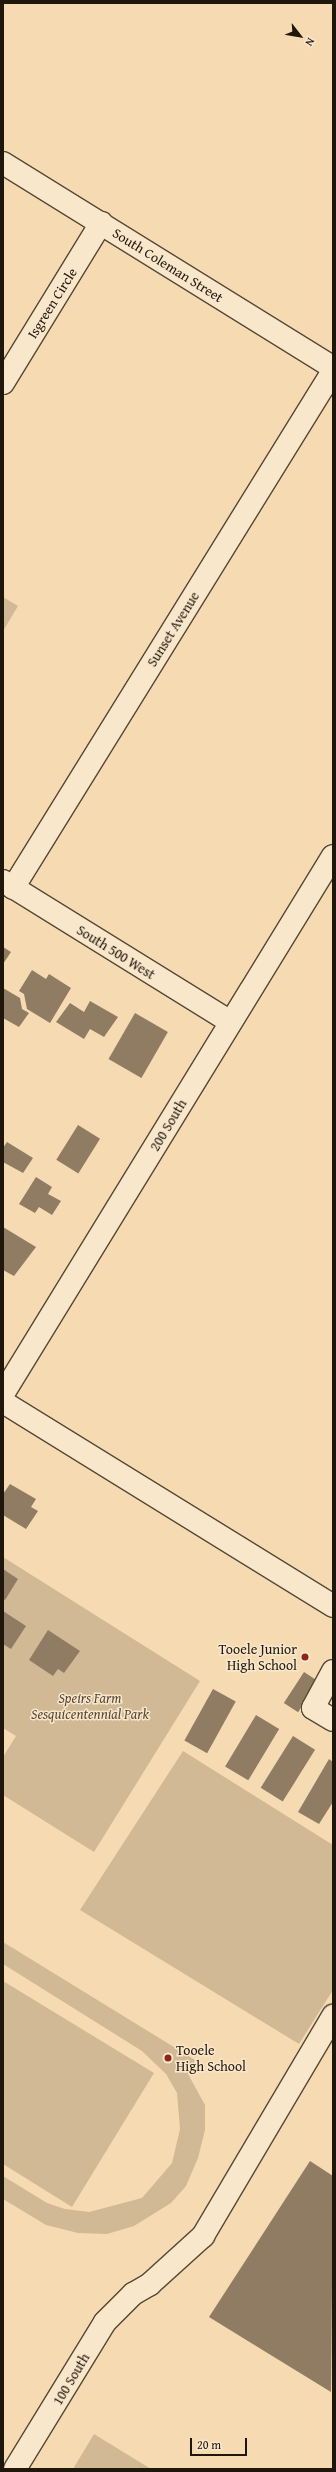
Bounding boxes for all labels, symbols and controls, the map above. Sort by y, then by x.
north arrow [280,16,320,56]
text: N [302,35,319,49]
street label: South Coleman Street [110,224,226,306]
street label: Isgreen Circle [24,265,80,341]
street label: Sunset Avenue [143,588,203,670]
street label: South 500 West [74,921,158,983]
street label: 200 South [146,1096,190,1154]
place label: Tooele Junior High School [219,1641,297,1674]
marker: Tooele Junior High School [300,1652,310,1662]
park label: Speirs Farm Sesquicentennial Park [31,1690,149,1722]
place label: Tooele High School [176,2042,246,2074]
marker: Tooele High School [163,2053,173,2063]
street label: 100 South [49,2350,93,2408]
scale bar [192,2430,249,2456]
text: 20 m [197,2436,221,2453]

